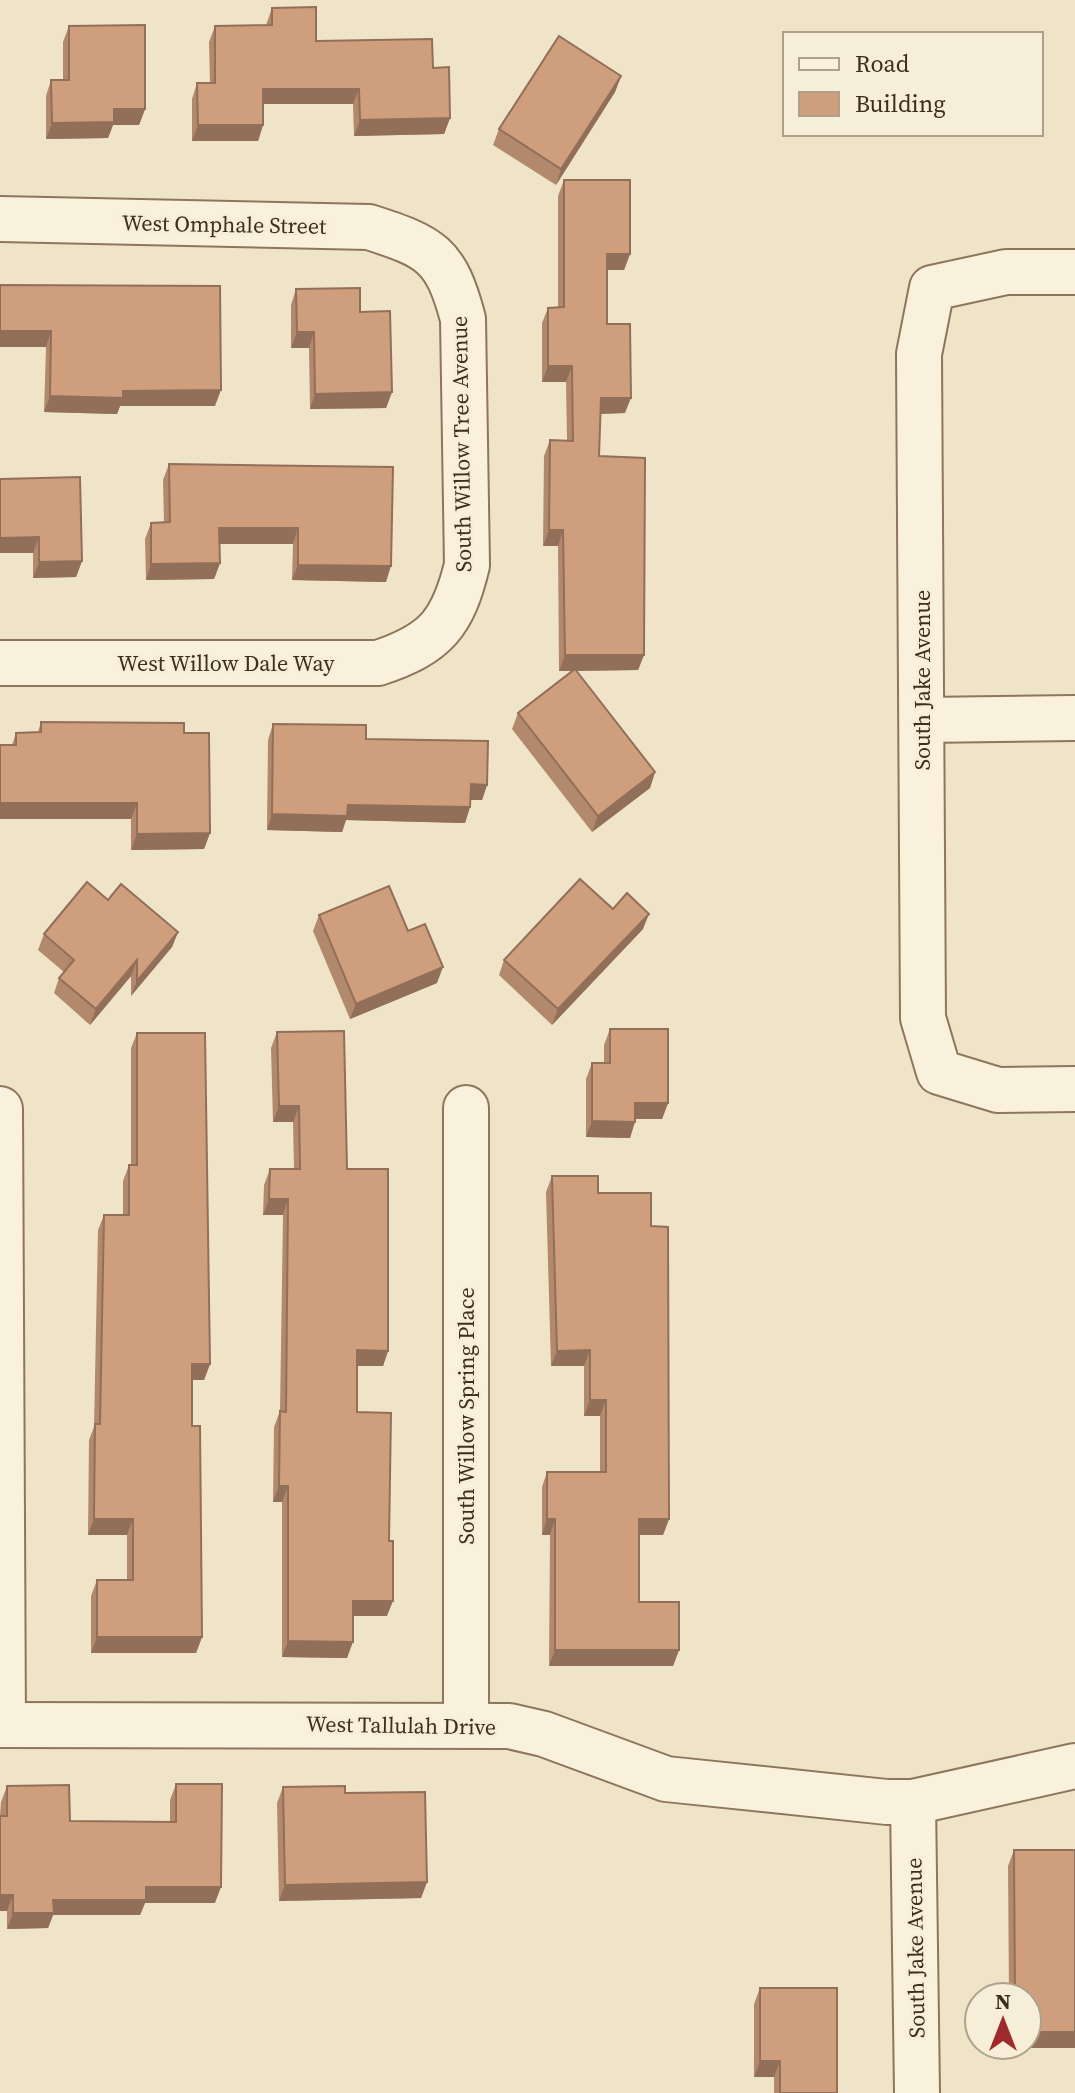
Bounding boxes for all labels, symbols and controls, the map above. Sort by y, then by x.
legend [783,32,1043,136]
text: Road [855,47,910,80]
text: Building [855,87,946,120]
street label: West Omphale Street [122,207,327,241]
street label: South Willow Tree Avenue [444,316,478,572]
street label: South Jake Avenue [907,590,937,770]
street label: West Willow Dale Way [117,648,335,678]
street label: South Willow Spring Place [451,1287,481,1545]
street label: West Tallulah Drive [306,1708,496,1742]
street label: South Jake Avenue [898,1858,932,2038]
north arrow [963,1981,1043,2061]
text: N [995,1986,1011,2016]

